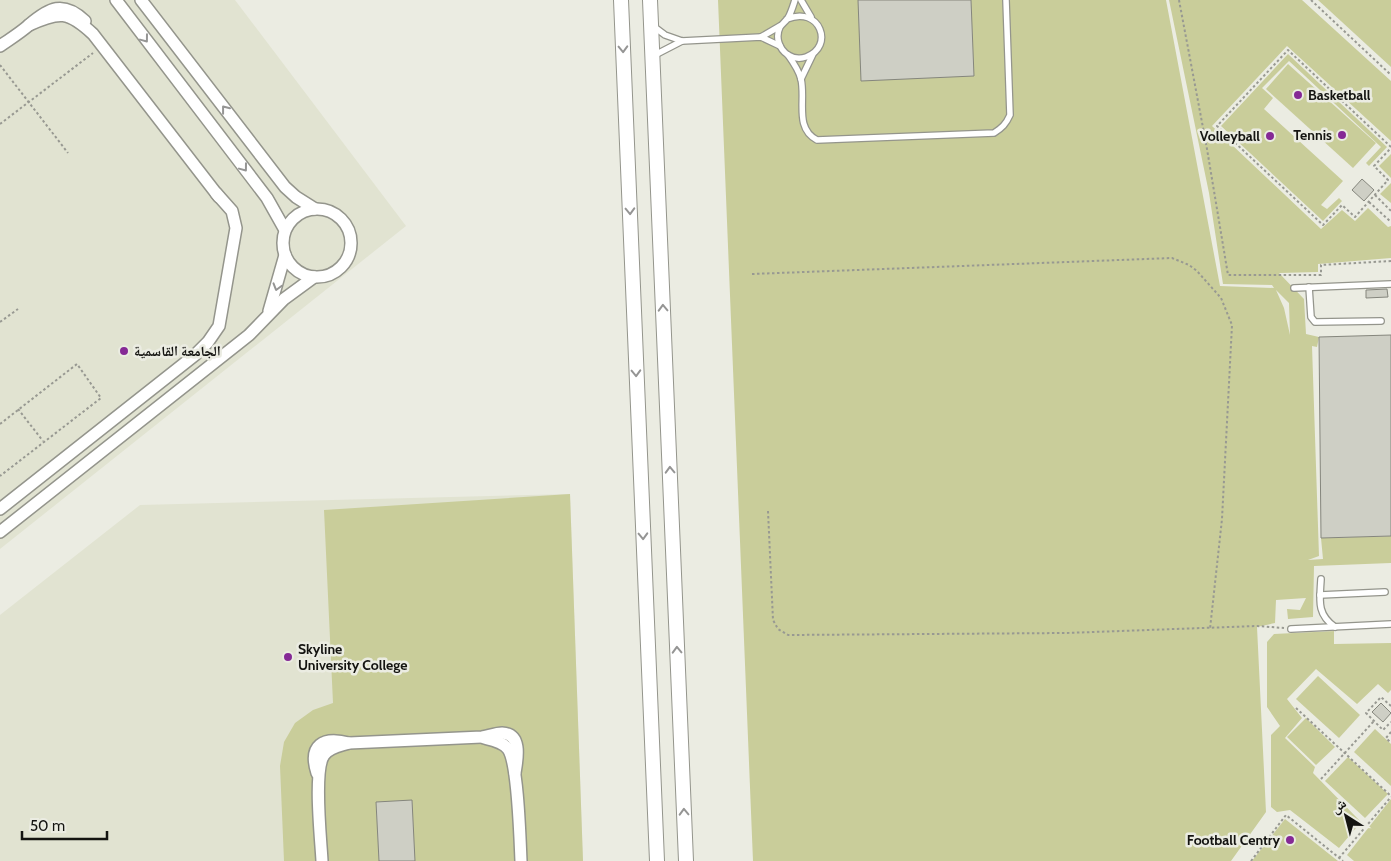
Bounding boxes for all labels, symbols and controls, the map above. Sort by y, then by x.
one-way arrow [140,33,148,42]
one-way arrow [617,45,628,53]
place label: Basketball [1308,86,1371,104]
marker: Basketball [1292,89,1304,101]
one-way arrow [222,106,230,115]
place label: Tennis [1293,126,1332,144]
place label: Volleyball [1200,127,1260,145]
marker: Tennis [1336,129,1348,141]
marker: Volleyball [1264,130,1276,142]
one-way arrow [238,162,246,171]
one-way arrow [624,207,635,215]
one-way arrow [272,282,283,291]
one-way arrow [658,303,669,311]
place label: الجامعة القاسمية [134,342,221,360]
marker: الجامعة القاسمية [118,345,130,357]
one-way arrow [631,370,642,378]
one-way arrow [665,466,675,474]
one-way arrow [638,532,649,540]
place label: Skyline University College [298,640,407,674]
one-way arrow [672,646,682,654]
marker: Skyline University College [282,651,294,663]
north arrow [1321,791,1371,841]
text: ش [1327,794,1350,817]
scale bar [22,808,108,840]
one-way arrow [678,808,689,816]
text: 50 m [30,817,65,835]
place label: Football Centry [1187,831,1280,849]
marker: Football Centry [1284,834,1296,846]

